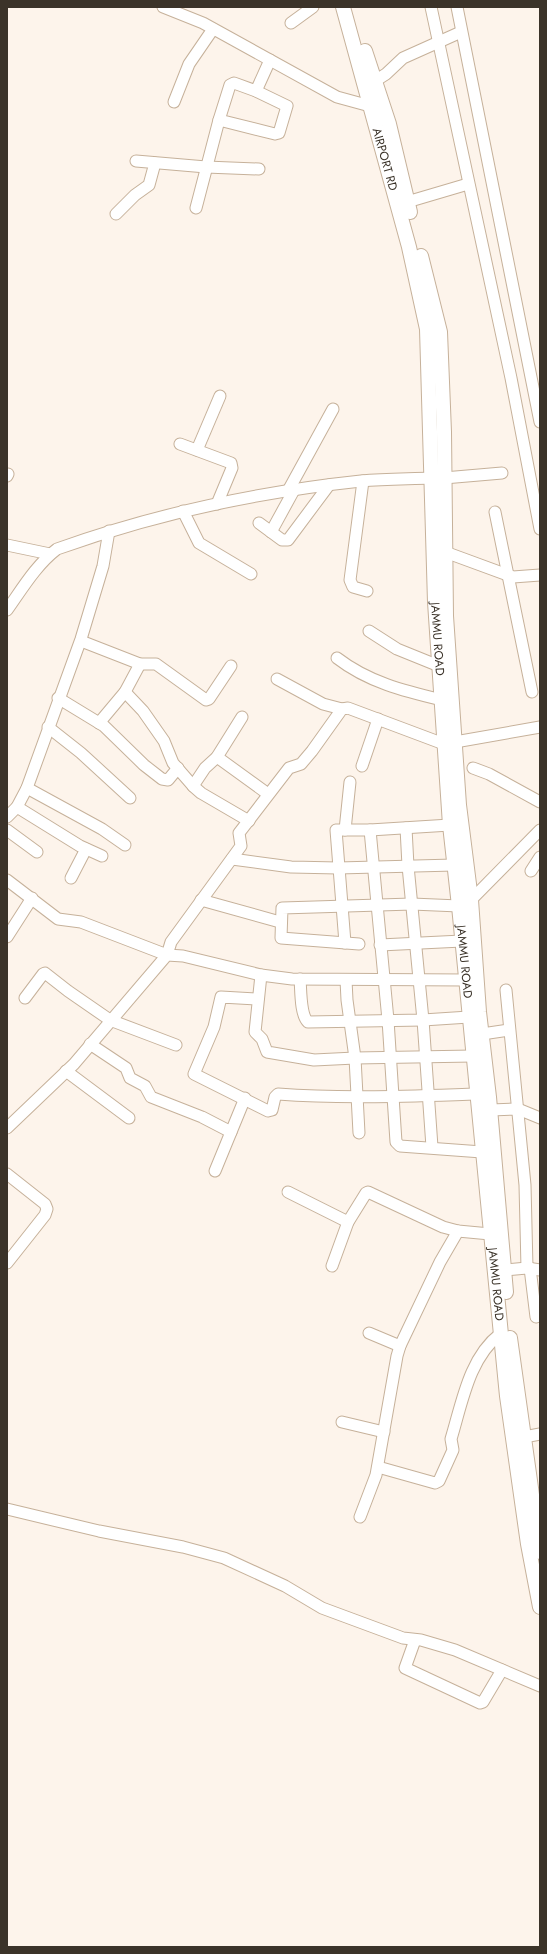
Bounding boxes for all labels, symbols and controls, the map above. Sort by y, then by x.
street label: AIRPORT RD [368,126,402,193]
street label: JAMMU ROAD [426,600,449,676]
street label: JAMMU ROAD [452,922,477,999]
street label: JAMMU ROAD [483,1245,509,1322]

